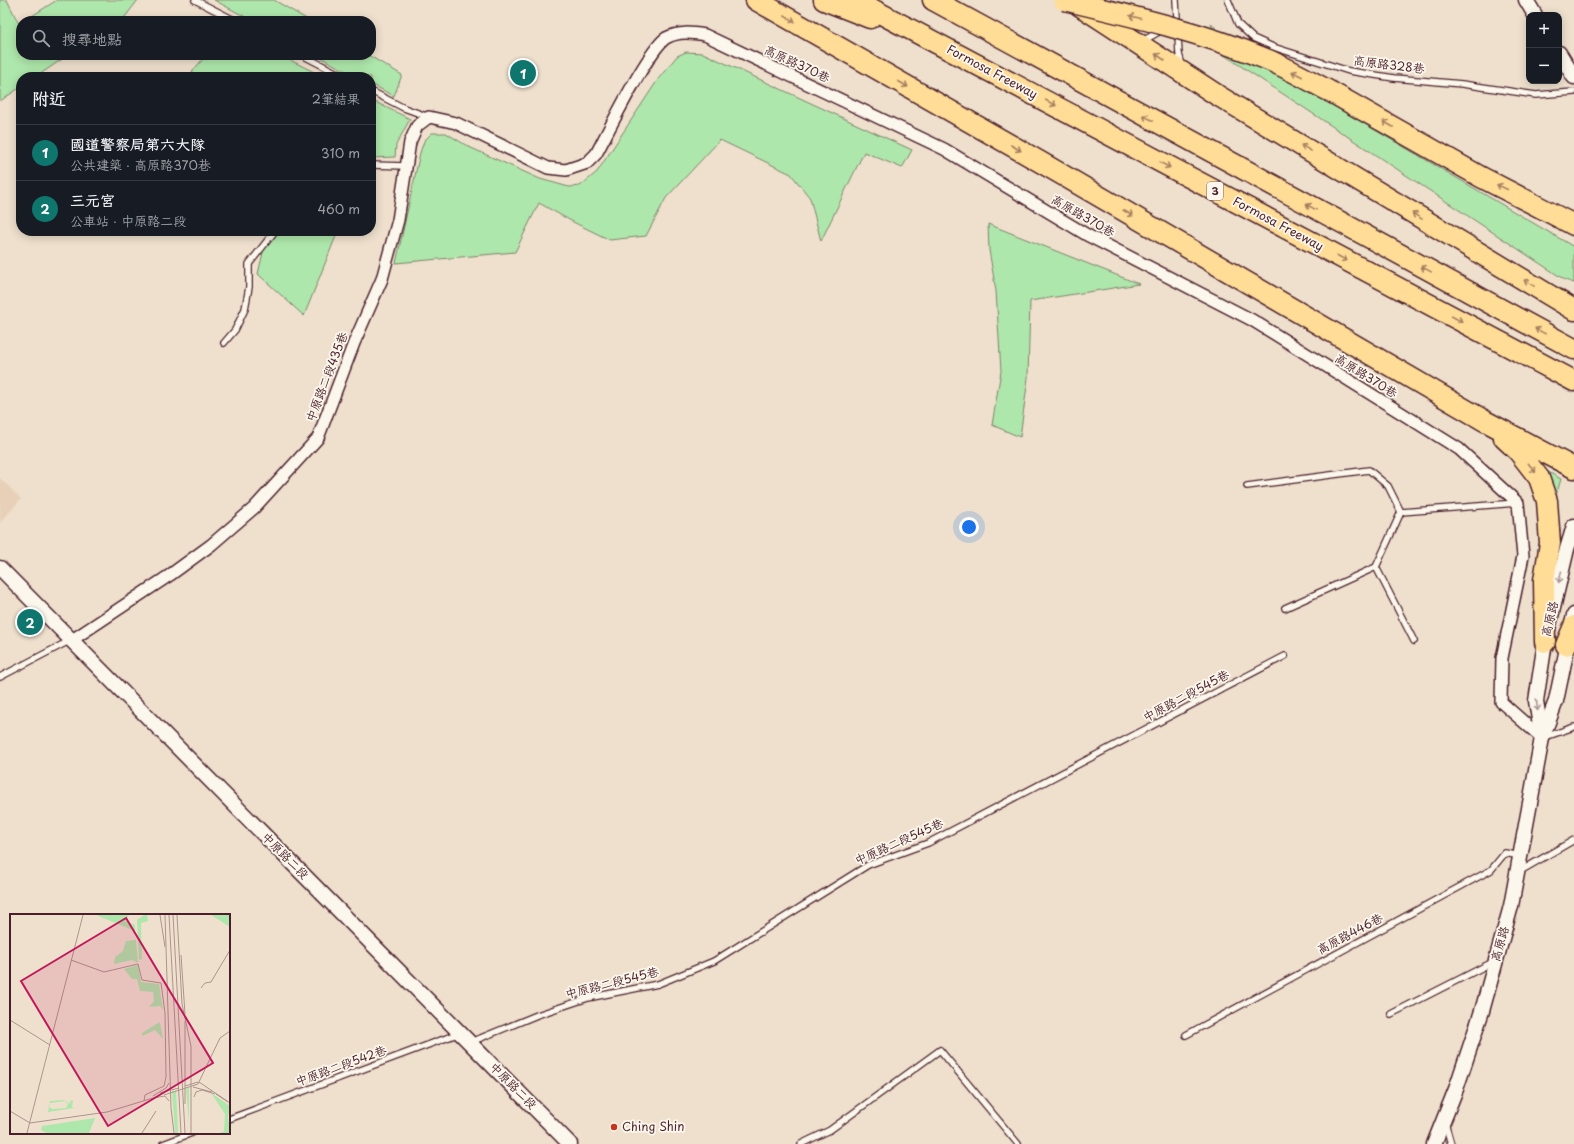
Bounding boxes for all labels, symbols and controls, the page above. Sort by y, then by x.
one-way arrow [1128,12,1141,20]
map controls [1526,12,1562,84]
button: + [1526,12,1562,48]
search box [16,16,376,60]
one-way arrow [784,16,796,24]
icon: search [30,27,52,49]
text: 搜尋地點 [62,27,122,50]
street label: 高原路370巷 [762,40,833,86]
street label: Formosa Freeway [944,40,1041,103]
button: − [1526,48,1562,84]
street label: 高原路328巷 [1352,51,1426,77]
one-way arrow [1155,53,1166,61]
pin: 1 [510,58,536,88]
one-way arrow [1291,70,1303,77]
one-way arrow [897,80,909,88]
text: 附近 [32,85,66,111]
text: 2筆結果 [312,89,360,108]
one-way arrow [1045,100,1057,108]
one-way arrow [1142,113,1154,121]
one-way arrow [1383,120,1395,128]
text: 國道警察局第六大隊 [70,132,205,155]
text: 1 [42,143,48,162]
text: 310 m [321,143,360,162]
one-way arrow [1010,144,1022,152]
one-way arrow [1300,144,1312,152]
text: 公共建築 · 高原路370巷 [70,155,211,174]
one-way arrow [1159,161,1171,169]
road number: 3 [1207,182,1223,200]
one-way arrow [1497,183,1509,190]
text: 三元宮 [70,188,115,211]
street label: 高原路370巷 [1048,190,1119,241]
street label: Formosa Freeway [1230,192,1327,255]
text: 2 [40,199,50,218]
text: 460 m [317,199,360,218]
one-way arrow [1305,202,1317,210]
one-way arrow [1122,210,1134,218]
text: 公車站 · 中原路二段 [70,211,186,230]
one-way arrow [1411,211,1423,219]
one-way arrow [1336,255,1348,262]
one-way arrow [1420,264,1432,272]
one-way arrow [1523,278,1535,286]
one-way arrow [1451,316,1463,323]
one-way arrow [1534,326,1546,334]
street label: 中原路二段435巷 [301,329,351,424]
street label: 高原路370巷 [1332,349,1401,402]
one-way arrow [1528,463,1536,474]
your location [959,517,979,537]
one-way arrow [1555,570,1563,583]
street label: 高原路 [1536,599,1562,638]
pin: 2 [17,607,43,637]
street label: 中原路二段545巷 [1139,665,1232,725]
one-way arrow [1533,698,1541,711]
street label: 中原路二段545巷 [851,813,946,869]
street label: 中原路二段 [258,828,313,883]
street label: 高原路446巷 [1313,908,1386,958]
inset map [10,914,230,1134]
street label: 高原路 [1485,924,1513,964]
street label: 中原路二段545巷 [563,962,660,1002]
street label: 中原路二段542巷 [293,1040,389,1090]
street label: 中原路二段 [486,1058,541,1113]
place label: Ching Shin [622,1117,684,1135]
marker: Ching Shin [609,1122,619,1132]

